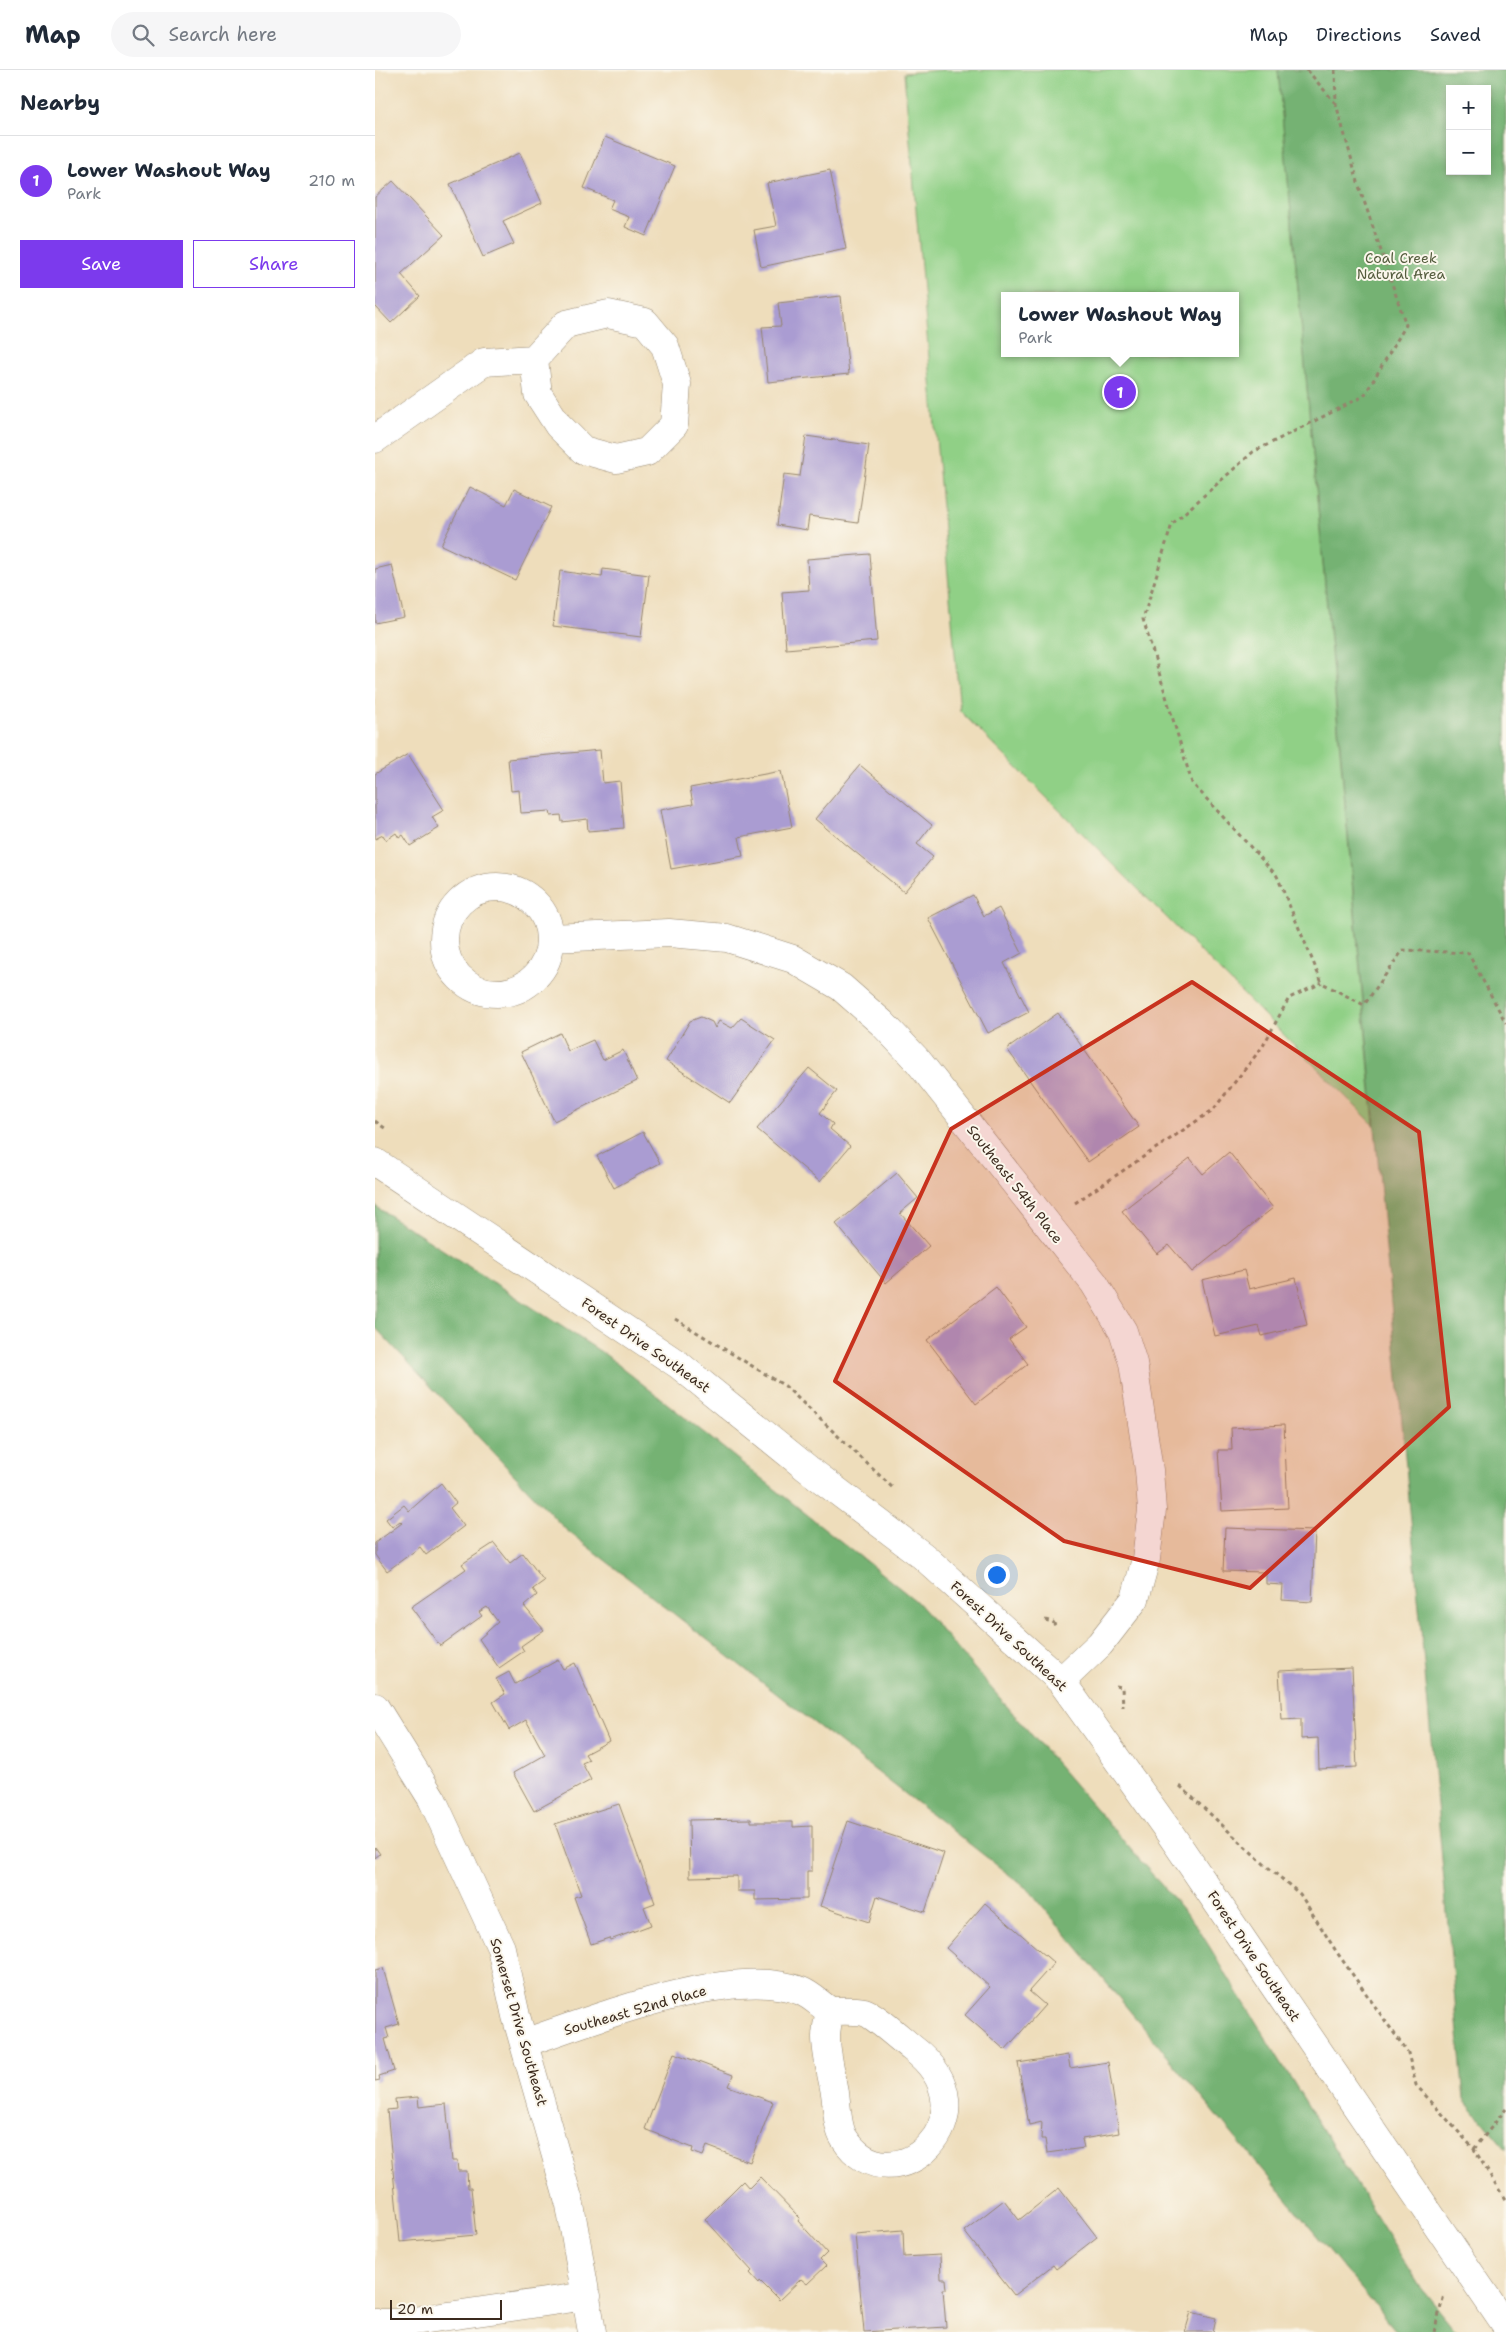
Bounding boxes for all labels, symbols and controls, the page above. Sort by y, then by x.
search box [111,12,461,57]
text: Map [25,19,81,51]
icon: search [129,21,157,49]
text: Search here [169,22,277,47]
text: Map [1250,23,1288,47]
text: Directions [1316,23,1402,47]
text: Saved [1430,23,1481,47]
map controls [1446,85,1491,175]
button: + [1446,85,1491,130]
text: Nearby [20,89,100,117]
button: − [1446,130,1491,175]
text: Lower Washout Way [67,158,271,183]
text: 1 [32,170,40,191]
text: 210 m [308,170,355,191]
text: Park [67,183,101,204]
button: Save [20,240,183,288]
button: Share [193,240,355,288]
park label: Coal Creek Natural Area [1357,249,1446,283]
popup [1001,292,1239,357]
text: Lower Washout Way [1018,302,1222,327]
text: Park [1018,327,1053,348]
pin: 1 [1104,373,1136,411]
street label: Southeast 54th Place [963,1121,1067,1247]
street label: Forest Drive Southeast [578,1294,714,1396]
your location [984,1562,1010,1588]
street label: Forest Drive Southeast [947,1577,1071,1695]
street label: Forest Drive Southeast [1204,1887,1304,2025]
street label: Somerset Drive Southeast [486,1936,552,2108]
street label: Southeast 52nd Place [562,1981,708,2039]
scale bar [390,2297,503,2320]
text: 20 m [397,2300,433,2318]

